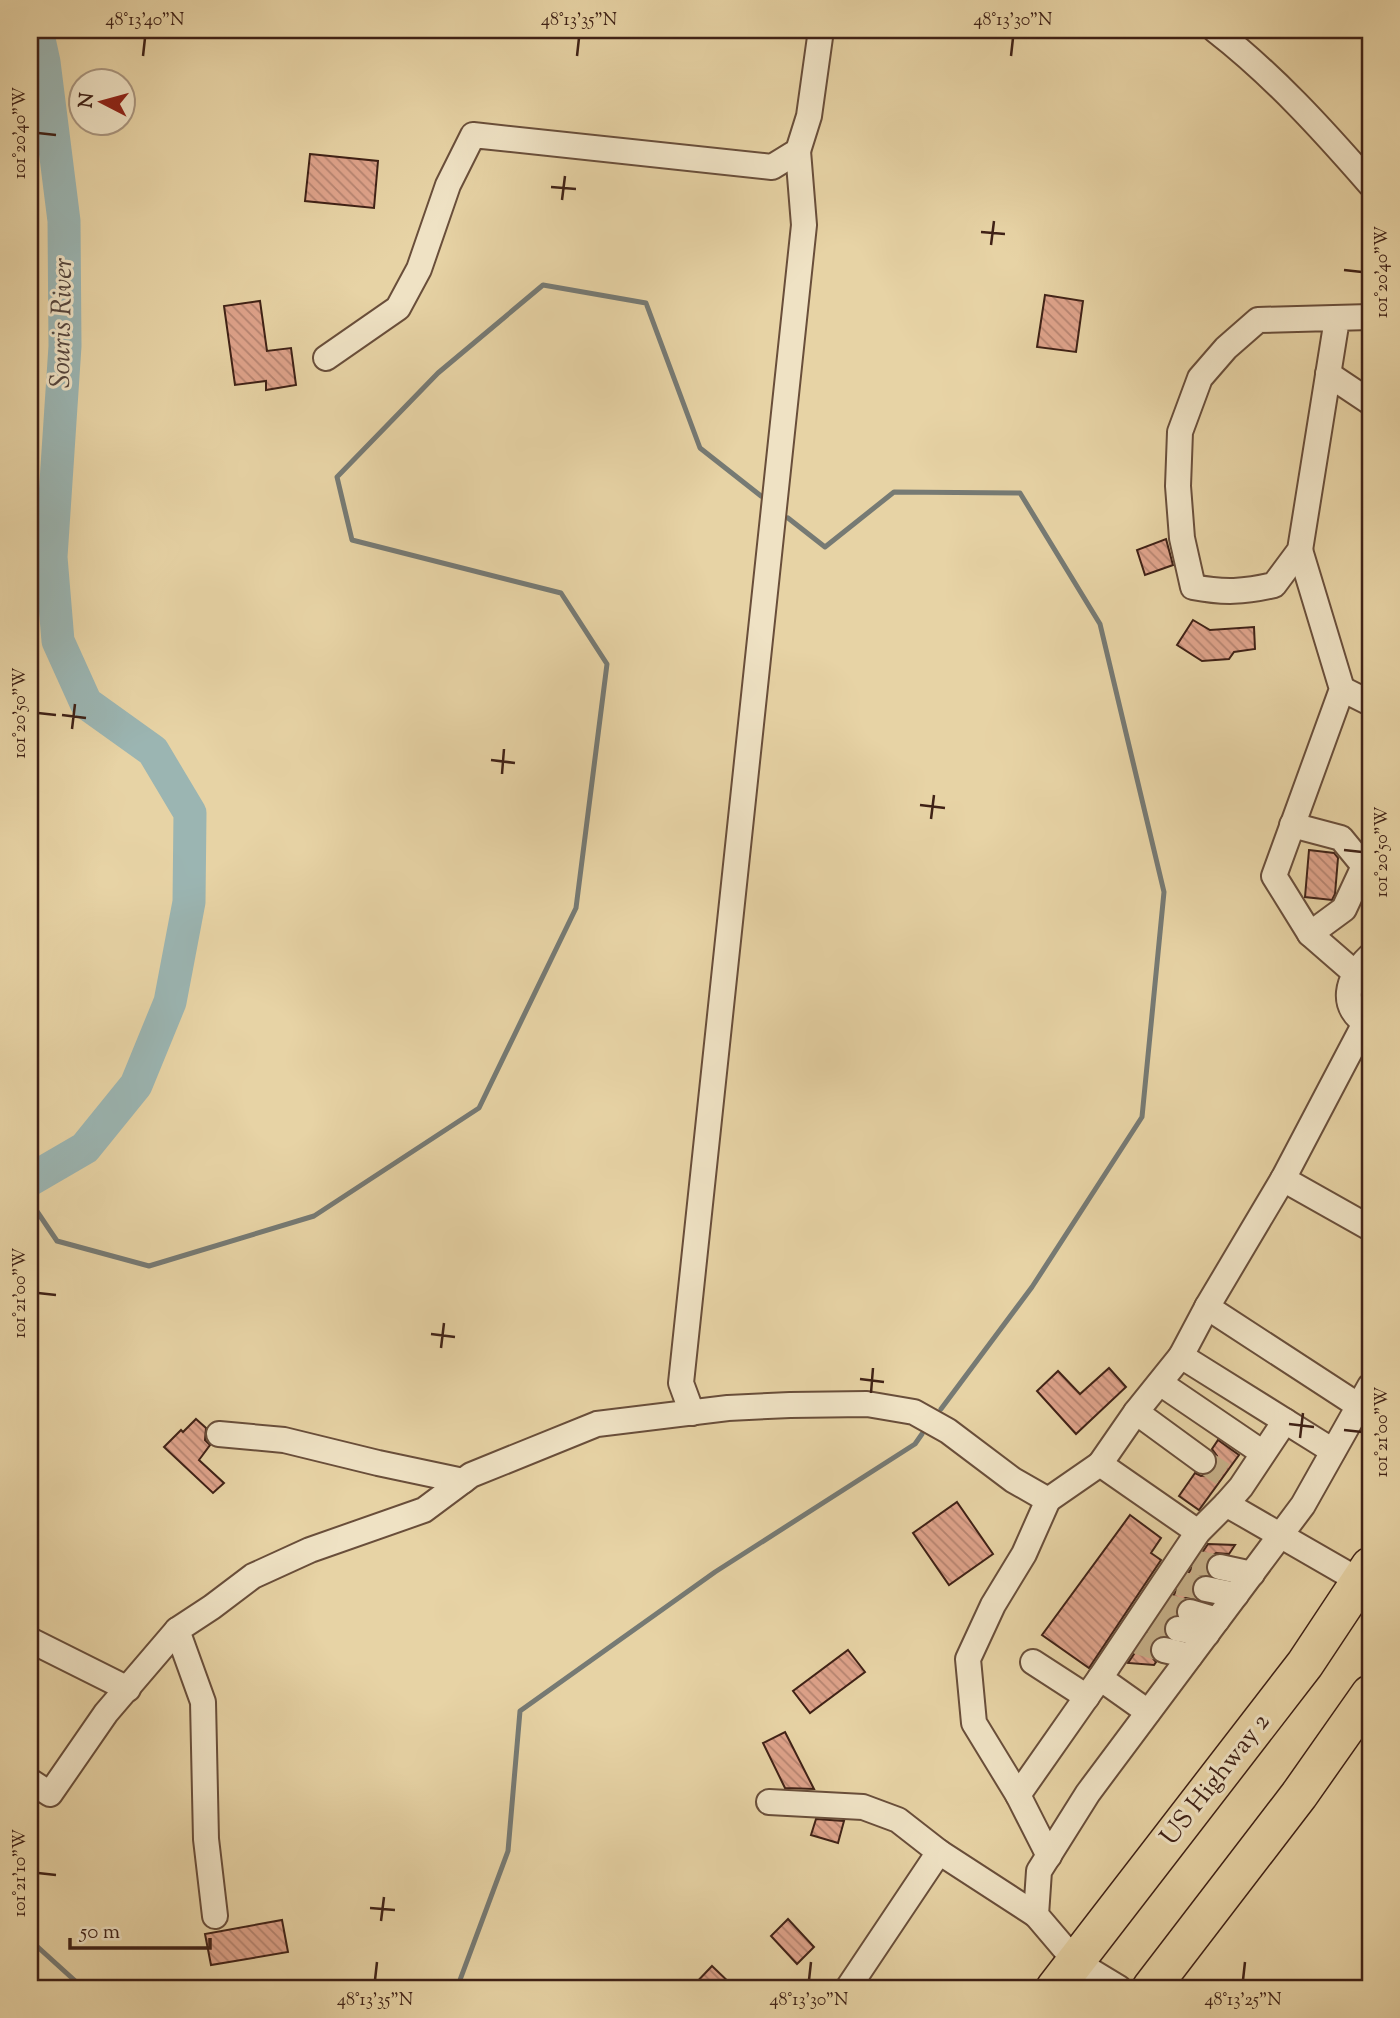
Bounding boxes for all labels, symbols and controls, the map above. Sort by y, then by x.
text: 48°13'40"N [106,8,184,34]
text: 48°13'35"N [541,8,617,34]
text: 48°13'30"N [974,8,1052,34]
north arrow [66,66,136,136]
text: 101°20'40"W [8,87,34,179]
text: N [73,92,102,109]
text: 101°20'40"W [1370,226,1396,318]
water label: Souris River [42,257,84,389]
text: 101°20'50"W [8,668,34,758]
text: 101°20'50"W [1370,807,1396,897]
text: 101°21'00"W [8,1248,34,1338]
text: 101°21'00"W [1370,1387,1396,1477]
street label: US Highway 2 [1152,1706,1280,1854]
text: 101°21'10"W [8,1829,34,1917]
scale bar [70,1906,210,1950]
text: 50 m [79,1918,120,1948]
text: 48°13'35"N [337,1988,413,2014]
text: 48°13'30"N [770,1988,848,2014]
text: 48°13'25"N [1204,1988,1282,2014]

